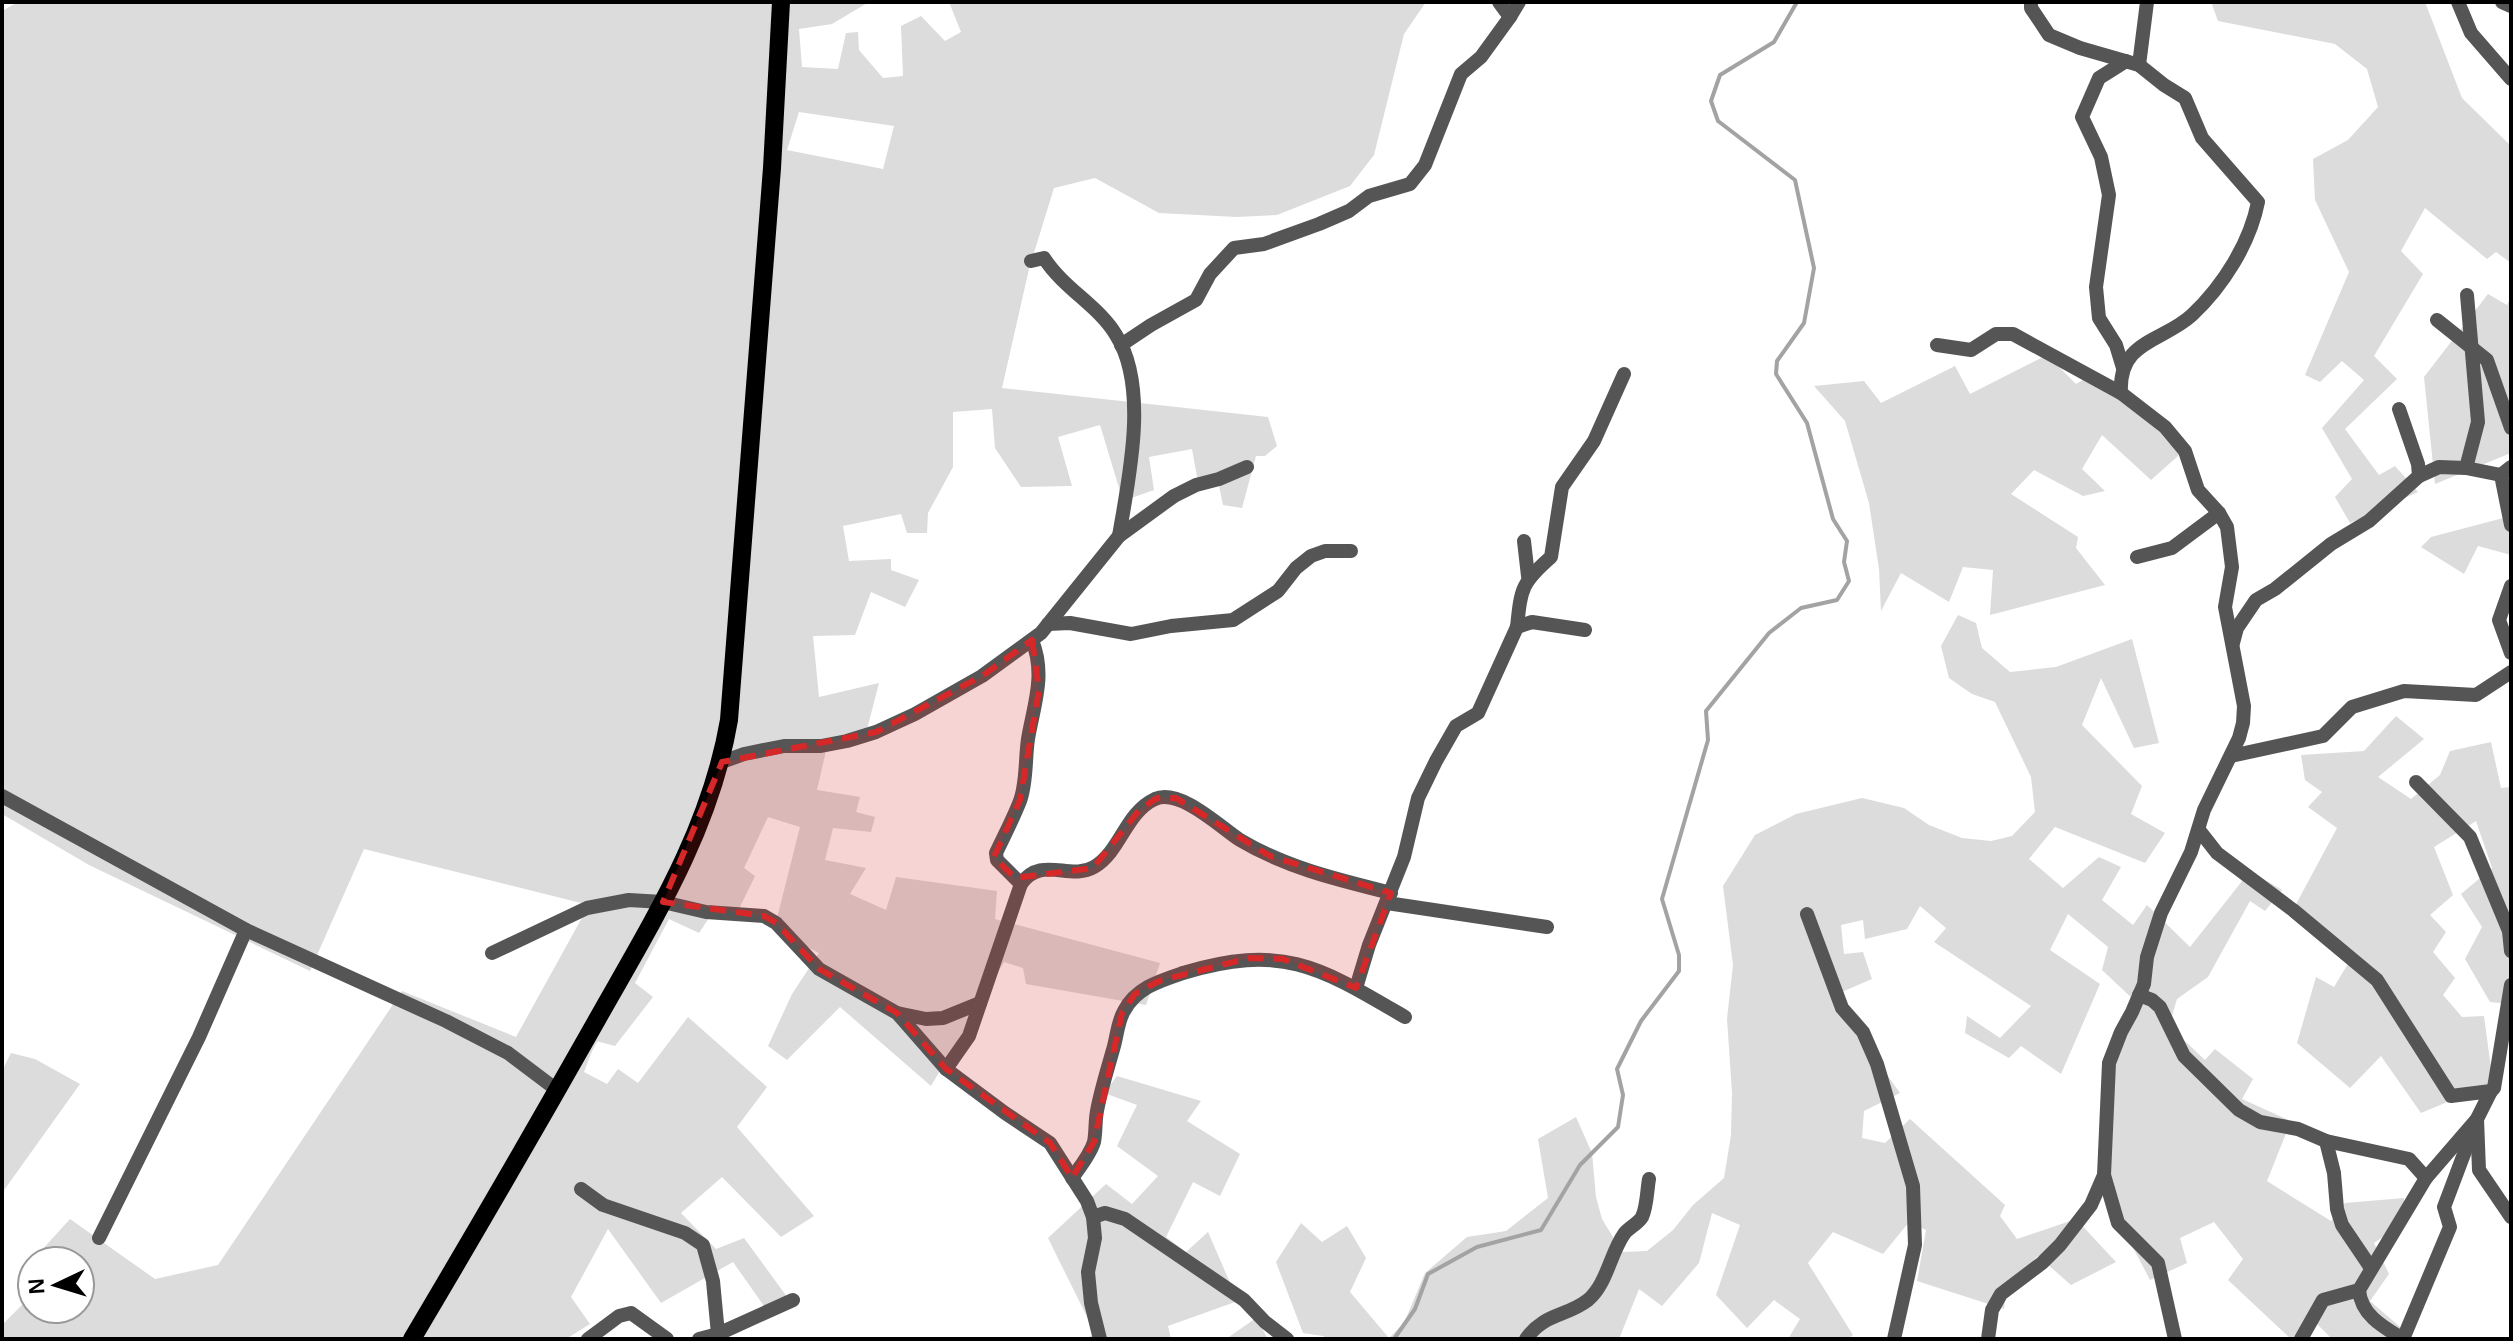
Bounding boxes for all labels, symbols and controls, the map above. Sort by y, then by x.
north arrow [16,1245,96,1325]
text: N [24,1278,50,1295]

